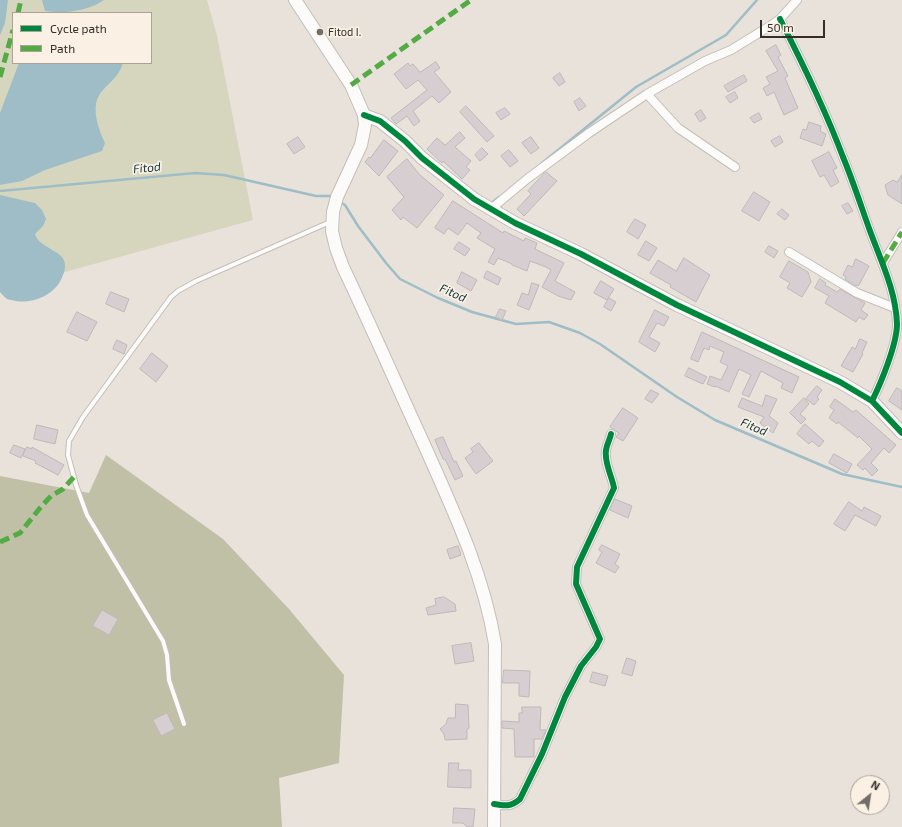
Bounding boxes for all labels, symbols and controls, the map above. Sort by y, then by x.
legend [12,12,152,64]
scale bar [762,12,827,38]
text: 50 m [767,20,794,34]
text: Cycle path [50,21,107,35]
place label: Fitod I. [328,25,361,39]
marker: Fitod I. [315,27,325,37]
text: Path [50,41,75,55]
water label: Fitod [133,160,161,176]
water label: Fitod [437,281,469,305]
water label: Fitod [739,415,769,439]
north arrow [850,775,890,815]
text: N [869,777,882,793]

